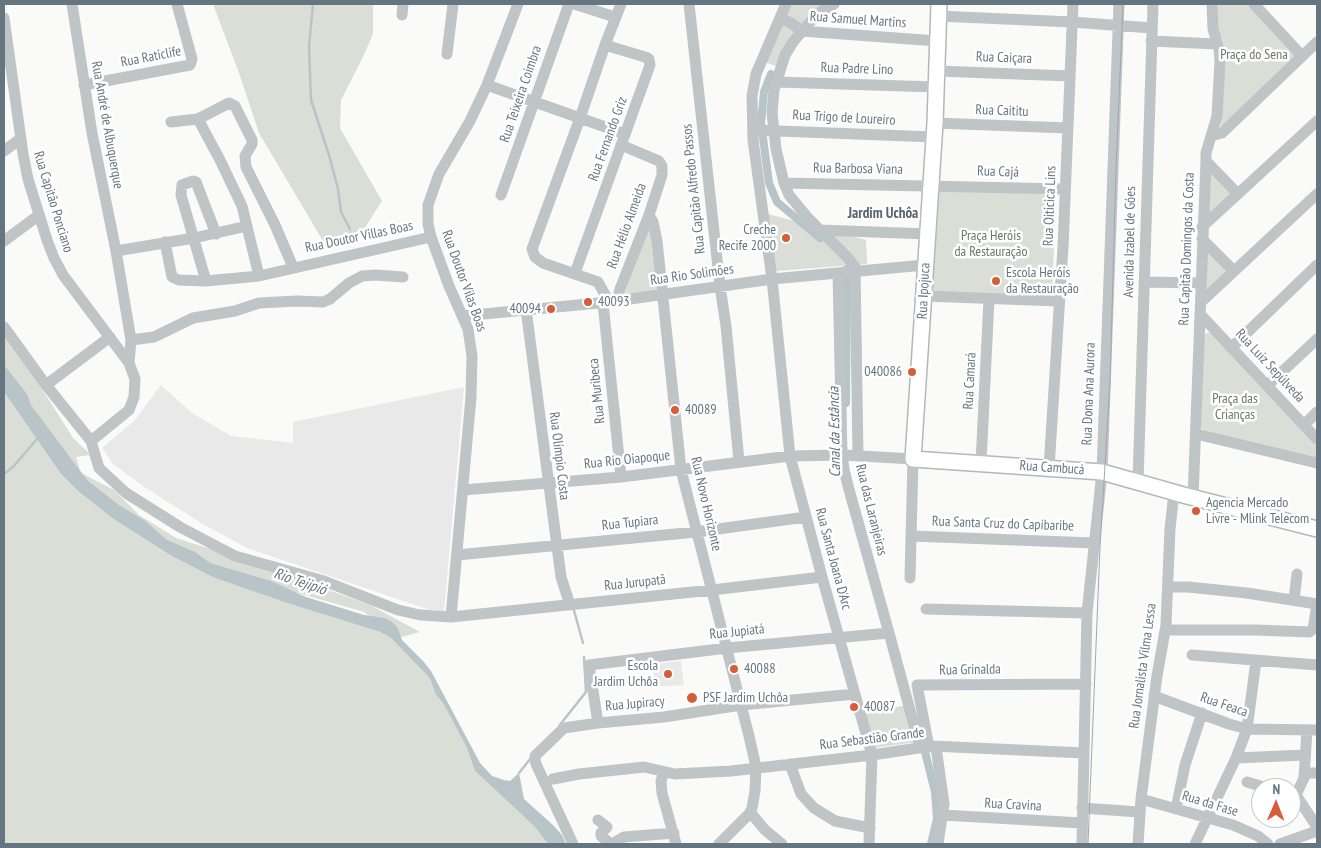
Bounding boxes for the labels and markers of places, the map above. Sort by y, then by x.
place label: Creche Recife 2000 [719,222,776,254]
marker: Creche Recife 2000 [780,232,792,244]
place label: Escola Heróis da Restauração [1006,265,1079,298]
marker: Escola Heróis da Restauração [990,275,1002,287]
place label: 40093 [598,294,629,310]
marker: 40093 [582,296,594,308]
place label: 40094 [510,301,541,317]
marker: 40094 [545,303,557,315]
place label: 040086 [864,364,902,380]
marker: 040086 [906,366,918,378]
place label: 40089 [685,402,716,418]
marker: 40089 [669,404,681,416]
place label: Agencia Mercado Livre - Mlink Telecom [1206,495,1309,528]
marker: Agencia Mercado Livre - Mlink Telecom [1190,505,1202,517]
place label: Escola Jardim Uchôa [594,658,658,690]
place label: 40088 [744,661,775,677]
marker: 40088 [728,663,740,675]
marker: Escola Jardim Uchôa [662,668,674,680]
place label: PSF Jardim Uchôa [703,690,788,706]
marker: PSF Jardim Uchôa [685,691,699,705]
place label: 40087 [864,699,895,715]
marker: 40087 [848,701,860,713]

